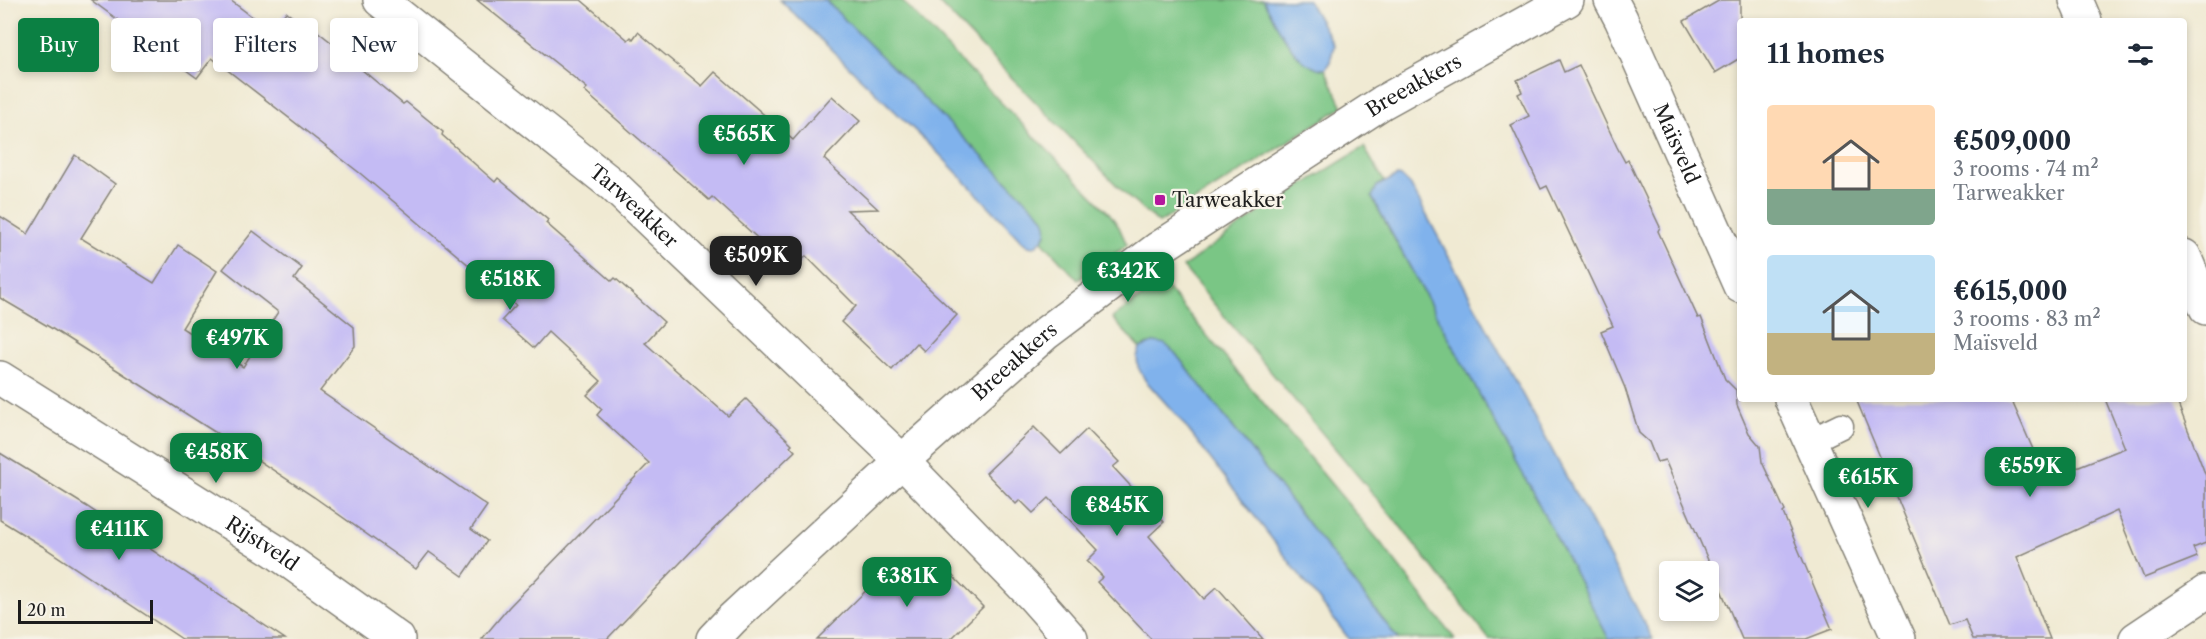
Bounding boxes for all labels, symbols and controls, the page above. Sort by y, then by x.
chip: Buy [18,18,99,72]
chip: Rent [111,18,201,72]
chip: Filters [213,18,318,72]
chip: New [330,18,418,72]
text: 11 homes [1767,38,1885,70]
icon: filters [2124,38,2157,71]
street label: Breeakkers [1361,49,1466,122]
street label: Maïsveld [1648,100,1705,187]
pin: €565K [702,115,786,166]
text: €565K [713,122,775,146]
text: €509,000 [1953,125,2071,157]
icon: home [1815,129,1887,201]
text: 3 rooms · 74 m² [1953,157,2099,181]
street label: Tarweakker [585,159,683,253]
text: Tarweakker [1953,181,2065,205]
place label: Tarweakker [1172,188,1284,212]
marker: Tarweakker [1153,193,1167,207]
pin: €509K [714,236,798,287]
text: €509K [724,243,788,267]
pin: €342K [1086,252,1170,303]
text: €342K [1096,259,1160,283]
pin: €518K [468,260,552,311]
text: €518K [479,267,541,291]
text: €615,000 [1953,275,2068,307]
icon: home [1815,279,1887,351]
text: 3 rooms · 83 m² [1953,307,2101,331]
street label: Breeakkers [967,317,1062,405]
pin: €497K [195,319,279,370]
text: €497K [206,326,268,350]
text: Maïsveld [1953,331,2038,355]
pin: €458K [174,433,258,484]
text: €458K [184,440,248,464]
pin: €559K [1988,447,2072,498]
text: €559K [1999,454,2061,478]
pin: €615K [1826,458,1910,509]
text: €615K [1838,465,1898,489]
pin: €845K [1075,486,1159,537]
text: €845K [1085,493,1149,517]
pin: €411K [77,510,161,561]
street label: Rijstveld [221,511,303,576]
text: €411K [90,517,148,541]
pin: €381K [865,557,949,608]
map controls [1659,561,1719,621]
button: layers [1659,561,1719,621]
text: €381K [876,564,938,588]
scale bar [18,597,153,624]
text: 20 m [27,600,66,620]

